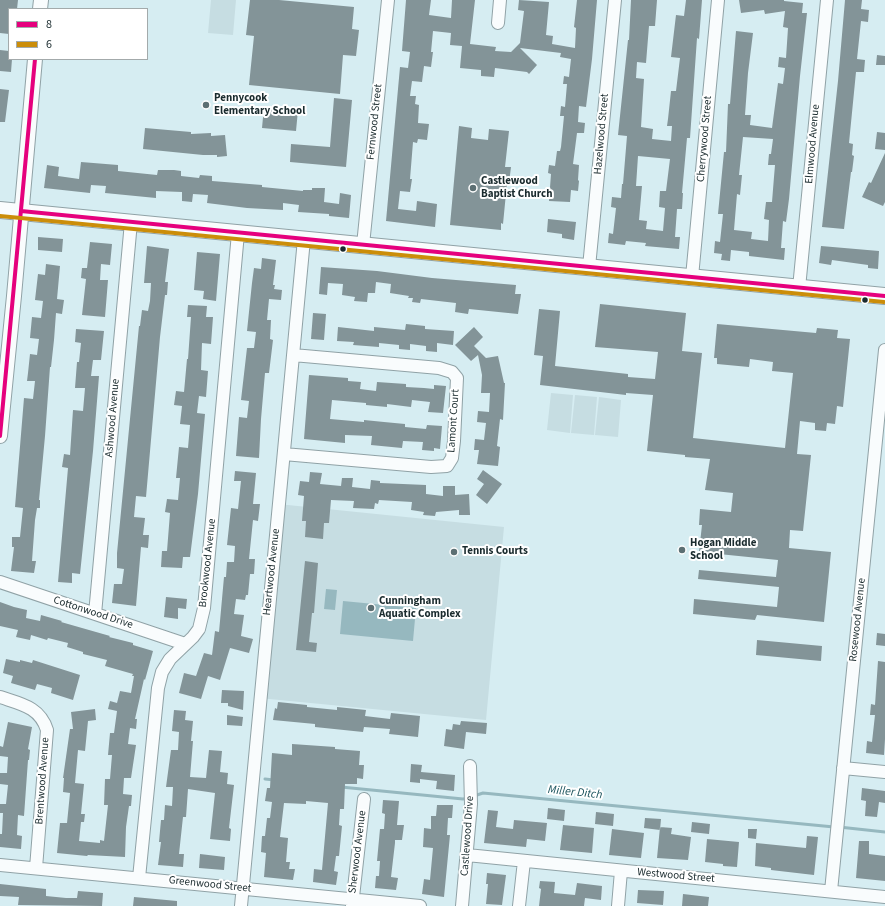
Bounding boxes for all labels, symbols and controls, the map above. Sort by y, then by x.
legend [8,8,148,60]
text: 8 [46,16,52,33]
text: 6 [46,36,52,53]
street label: Fernwood Street [364,83,386,161]
place label: Pennycook Elementary School [214,92,305,118]
street label: Hazelwood Street [592,93,612,175]
street label: Cherrywood Street [695,95,715,183]
marker: Pennycook Elementary School [201,100,211,110]
street label: Elmwood Avenue [803,104,823,184]
place label: Castlewood Baptist Church [481,175,552,201]
marker: Castlewood Baptist Church [468,183,478,193]
unlabelled marker [338,244,348,254]
unlabelled marker [860,295,870,305]
street label: Ashwood Avenue [103,378,123,458]
street label: Lamont Court [445,389,463,453]
street label: Brookwood Avenue [197,518,219,608]
street label: Heartwood Avenue [261,528,283,616]
place label: Hogan Middle School [690,537,756,563]
place label: Tennis Courts [462,545,528,559]
marker: Hogan Middle School [677,545,687,555]
marker: Tennis Courts [449,547,459,557]
street label: Rosewood Avenue [847,577,869,663]
street label: Cottonwood Drive [51,594,135,632]
place label: Cunningham Aquatic Complex [379,595,461,621]
marker: Cunningham Aquatic Complex [366,603,376,613]
street label: Brentwood Avenue [33,737,53,825]
water label: Miller Ditch [547,783,603,803]
street label: Castlewood Drive [459,796,477,876]
street label: Sherwood Avenue [346,810,370,894]
street label: Westwood Street [637,866,715,886]
street label: Greenwood Street [168,874,252,896]

